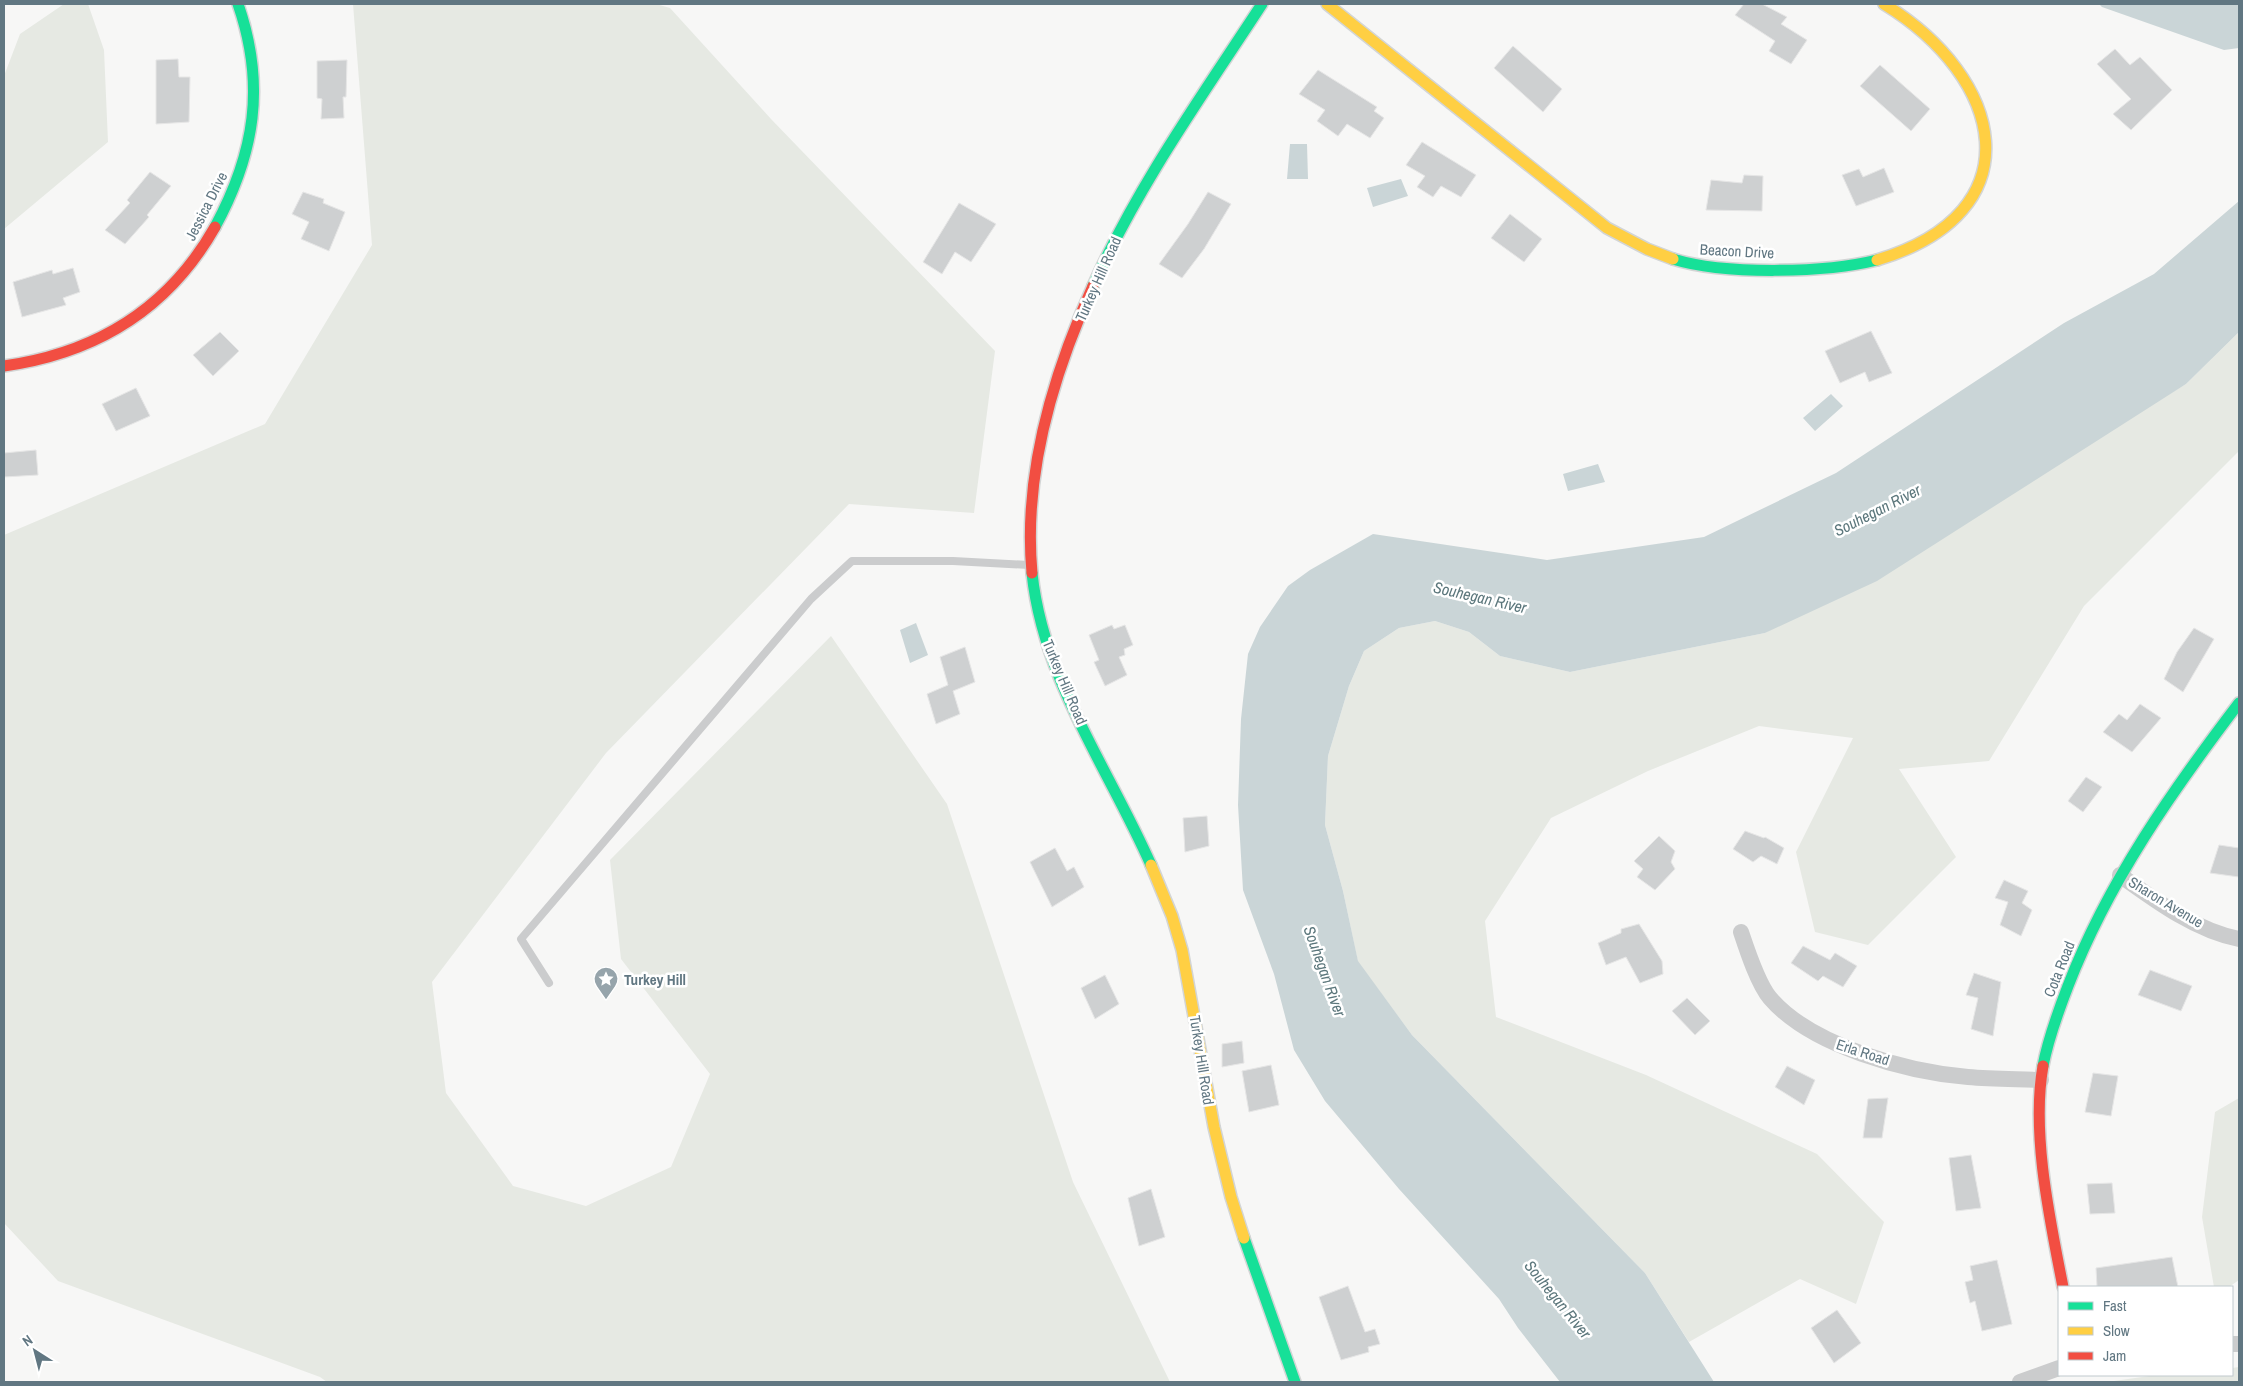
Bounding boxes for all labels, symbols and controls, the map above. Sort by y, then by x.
street label: Jessica Drive [180,168,232,244]
street label: Turkey Hill Road [1070,233,1126,325]
street label: Beacon Drive [1699,239,1775,263]
water label: Souhegan River [1830,478,1925,541]
water label: Souhegan River [1431,576,1529,619]
street label: Turkey Hill Road [1038,636,1092,728]
street label: Sharon Avenue [2125,871,2208,933]
water label: Souhegan River [1298,923,1352,1020]
street label: Cota Road [2038,938,2080,1000]
place icon: Turkey Hill [593,966,619,1000]
place label: Turkey Hill [624,969,686,990]
street label: Turkey Hill Road [1185,1014,1219,1106]
street label: Erla Road [1834,1034,1892,1070]
water label: Souhegan River [1520,1255,1597,1343]
legend [2058,1286,2233,1376]
text: Fast [2103,1295,2127,1316]
text: Slow [2103,1320,2130,1341]
north arrow [10,1326,60,1376]
text: N [19,1331,36,1350]
text: Jam [2103,1345,2126,1366]

